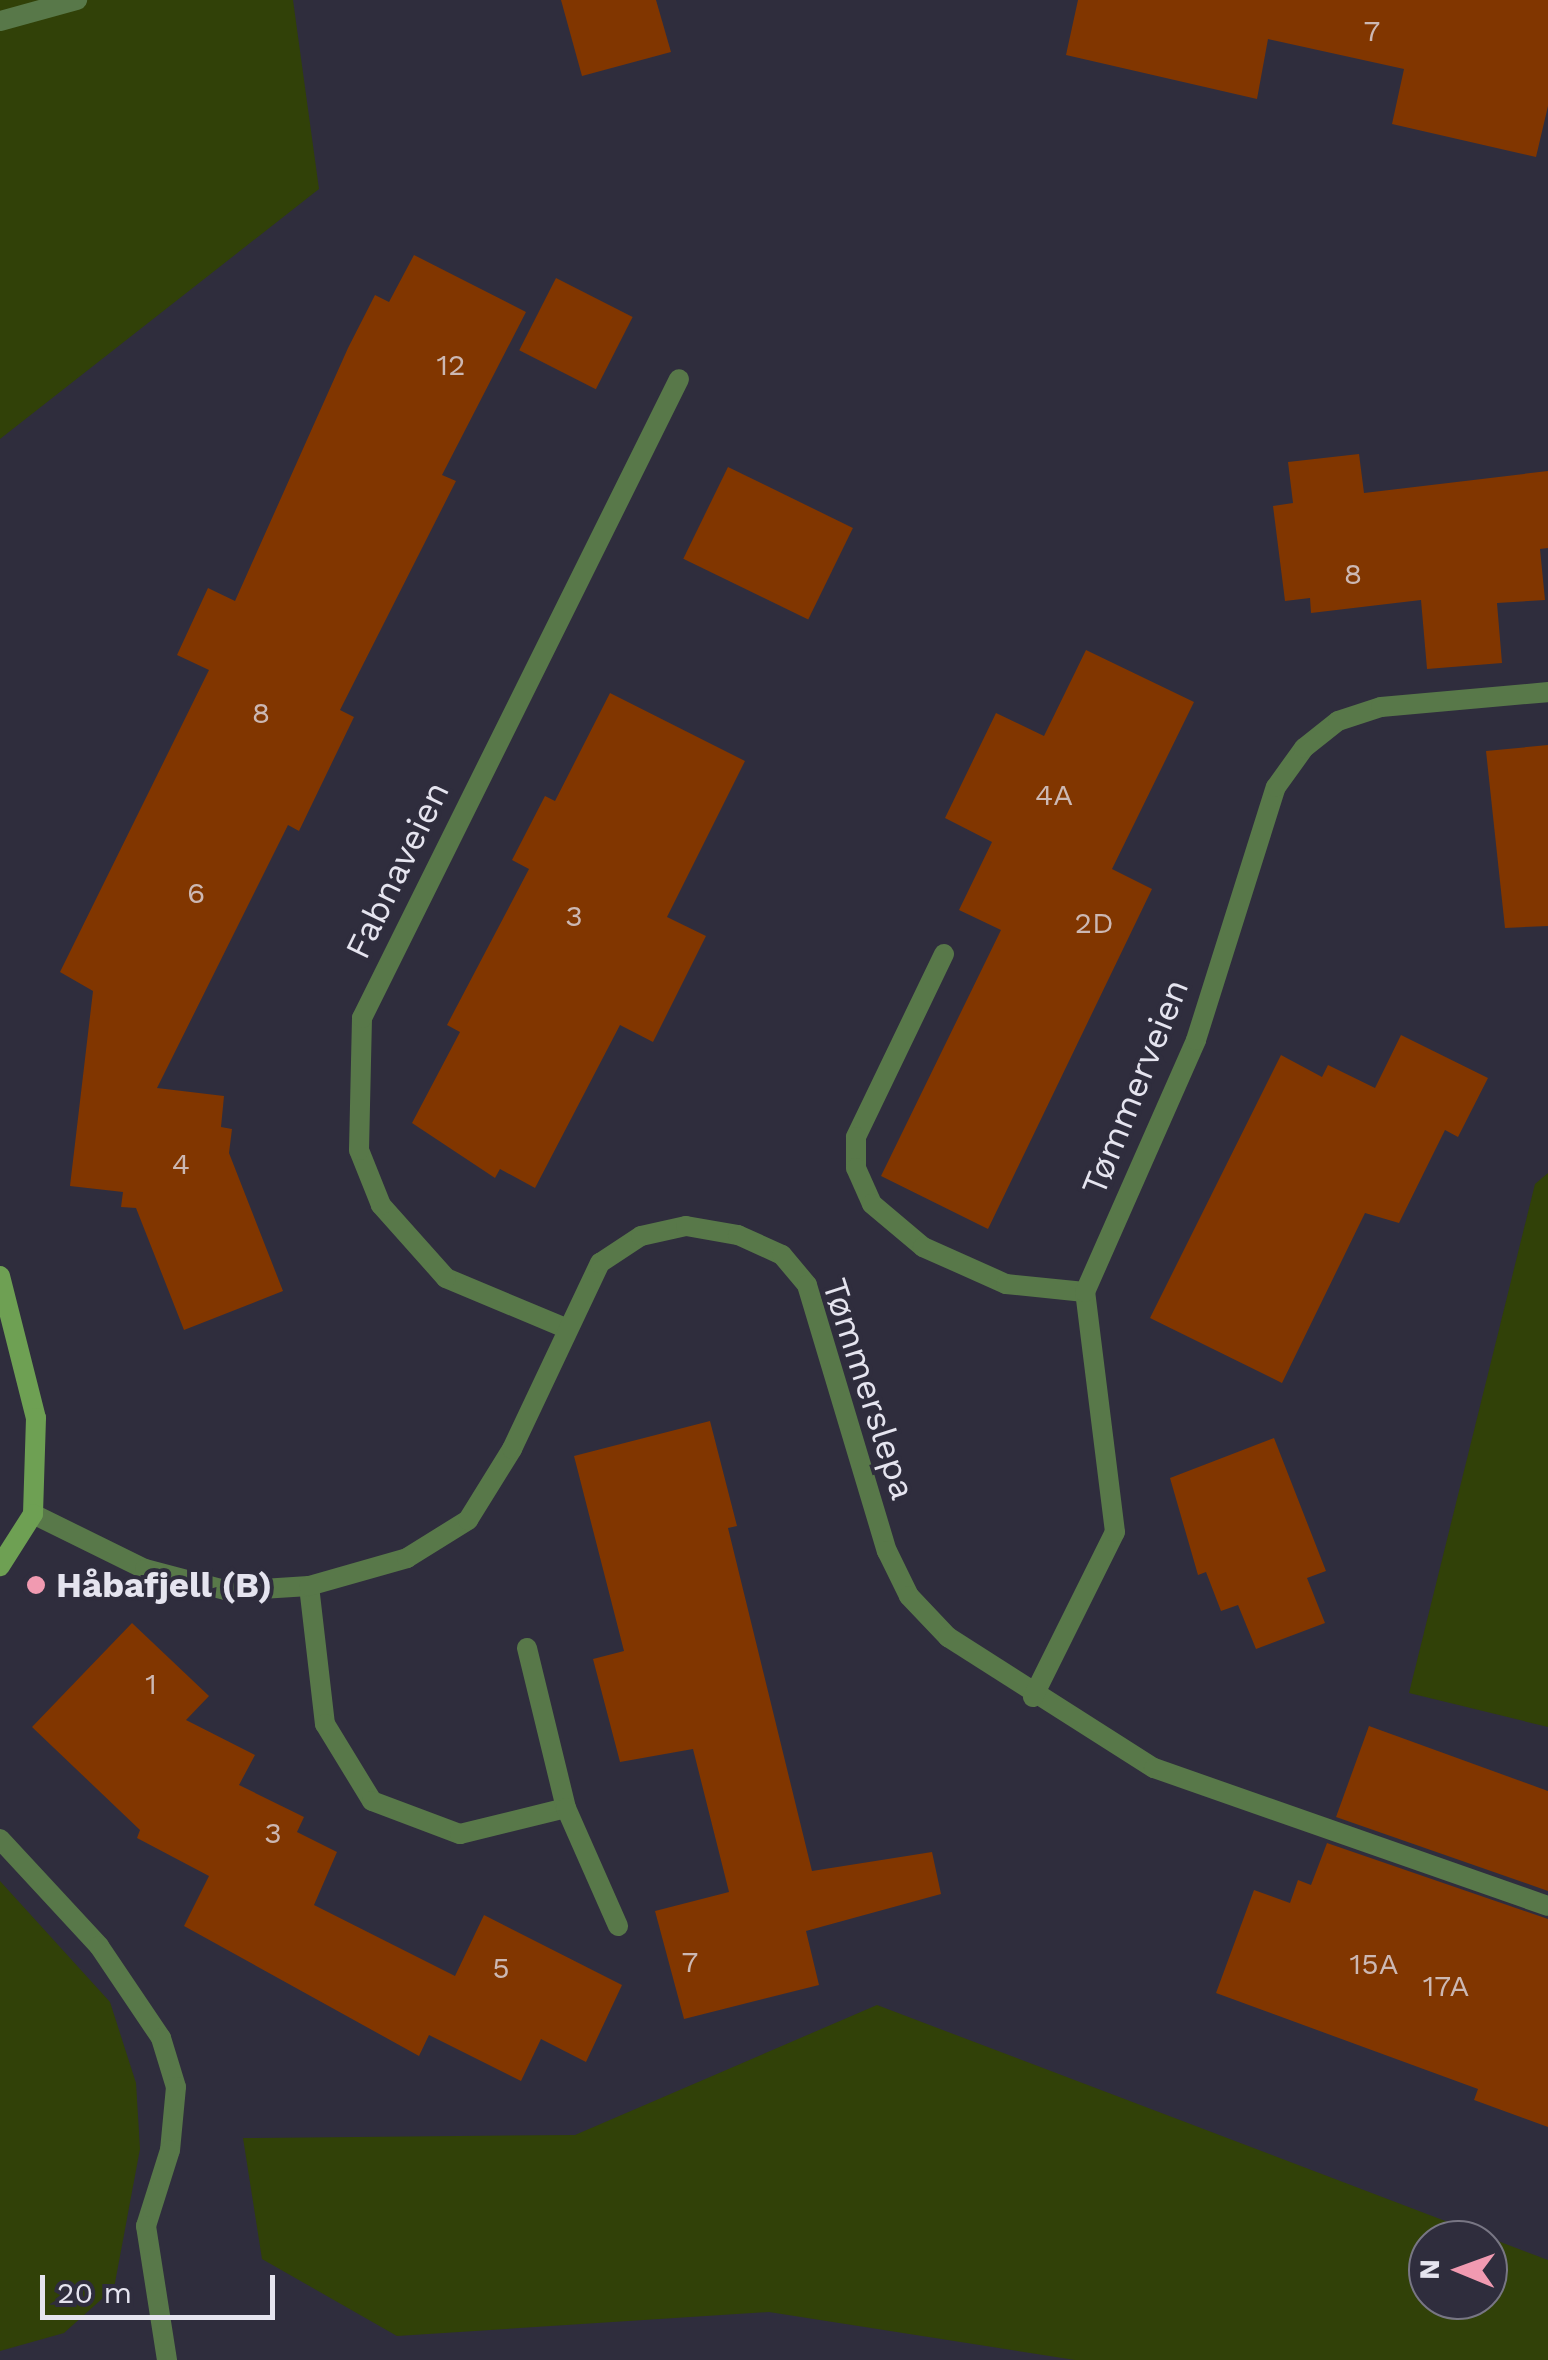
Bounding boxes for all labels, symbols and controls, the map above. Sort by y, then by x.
house number: 7 [1364,13,1380,49]
house number: 12 [436,347,466,383]
house number: 8 [1344,556,1362,592]
house number: 8 [252,695,270,731]
street label: Fabnaveien [336,775,458,965]
house number: 4A [1035,777,1073,813]
house number: 6 [187,875,205,911]
house number: 3 [565,898,583,934]
house number: 2D [1074,905,1114,941]
street label: Tømmerveien [1073,973,1197,1201]
house number: 4 [172,1146,190,1182]
street label: Tømmerslepa [814,1273,924,1505]
place label: Håbafjell (B) [56,1564,273,1606]
marker: Håbafjell (B) [25,1574,47,1596]
house number: 1 [145,1666,157,1702]
house number: 3 [264,1815,282,1851]
house number: 7 [682,1944,698,1980]
house number: 15A [1350,1946,1398,1982]
house number: 5 [492,1950,510,1986]
house number: 17A [1423,1968,1469,2004]
north arrow [1408,2220,1508,2320]
scale bar [45,2255,280,2317]
text: N [1413,2259,1446,2280]
text: 20 m [57,2275,132,2310]

